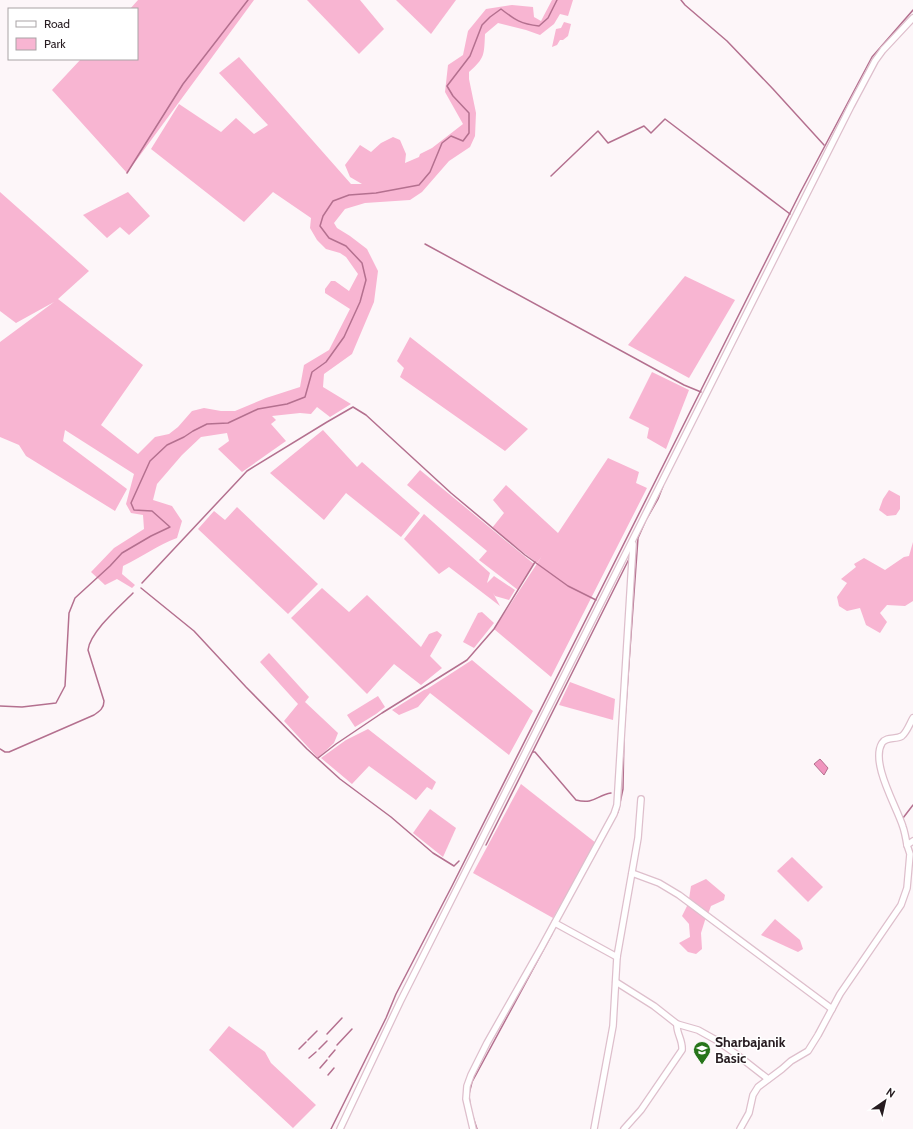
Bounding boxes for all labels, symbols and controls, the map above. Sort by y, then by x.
legend [8,8,138,60]
text: Road [44,16,70,31]
text: Park [44,36,66,51]
place label: Sharbajanik Basic [715,1033,786,1067]
school or university icon: Sharbajanik Basic [692,1040,712,1065]
north arrow [865,1081,905,1121]
text: N [883,1085,898,1101]

